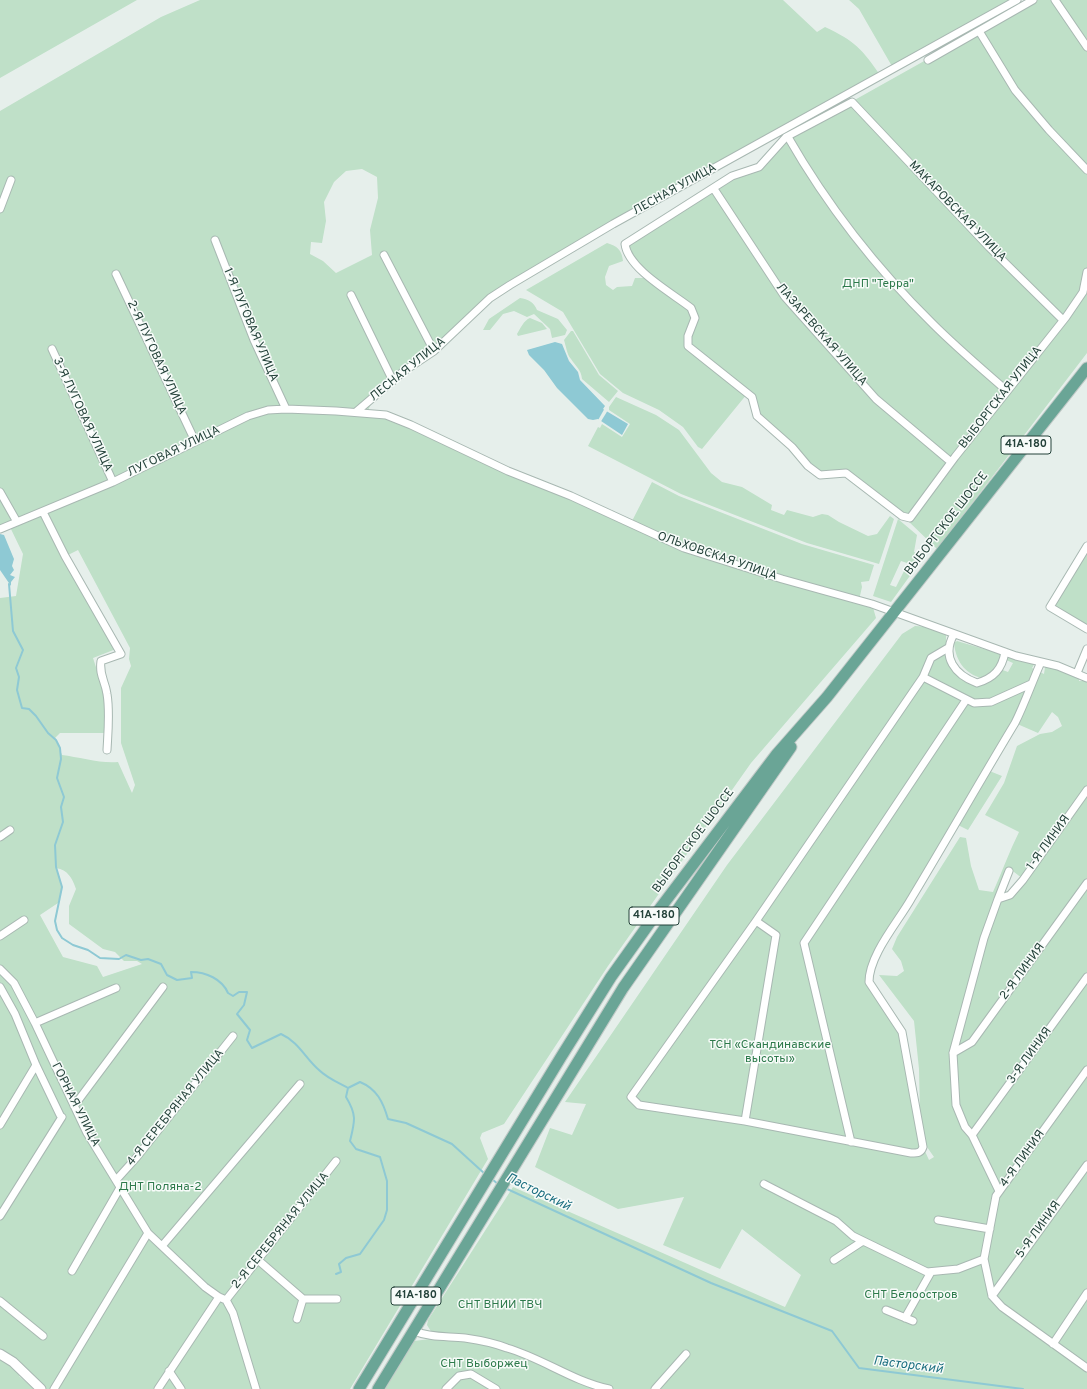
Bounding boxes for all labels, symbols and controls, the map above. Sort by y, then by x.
street label: МАКАРОВСКАЯ УЛИЦА [905,159,1009,265]
street label: ЛЕСНАЯ УЛИЦА [631,161,719,219]
street label: 1-Я ЛУГОВАЯ УЛИЦА [219,266,281,384]
park label: ДНП "Терра" [842,278,914,292]
street label: ЛАЗАРЕВСКАЯ УЛИЦА [772,281,870,389]
street label: 2-Я ЛУГОВАЯ УЛИЦА [123,298,189,418]
street label: ЛЕСНАЯ УЛИЦА [367,335,449,405]
street label: ВЫБОРГСКАЯ УЛИЦА [957,344,1045,452]
street label: 3-Я ЛУГОВАЯ УЛИЦА [49,356,115,474]
street label: ЛУГОВАЯ УЛИЦА [125,423,223,481]
road number: 41А-180 [1001,436,1051,454]
street label: ВЫБОРГСКОЕ ШОССЕ [902,470,992,578]
street label: ОЛЬХОВСКАЯ УЛИЦА [655,530,779,584]
street label: ВЫБОРГСКОЕ ШОССЕ [650,786,738,896]
street label: 1-Я ЛИНИЯ [1024,813,1074,873]
road number: 41А-180 [629,907,679,925]
street label: 2-Я ЛИНИЯ [998,941,1048,1003]
street label: 3-Я ЛИНИЯ [1005,1025,1055,1087]
park label: ТСН «Скандинавские высоты» [709,1039,831,1067]
street label: 4-Я СЕРЕБРЯНАЯ УЛИЦА [124,1047,228,1169]
street label: ГОРНАЯ УЛИЦА [48,1061,102,1149]
street label: 4-Я ЛИНИЯ [998,1128,1048,1190]
street label: 2-Я СЕРЕБРЯНАЯ УЛИЦА [229,1170,333,1292]
water label: Пасторский [503,1171,573,1215]
park label: ДНТ Поляна-2 [118,1181,202,1195]
street label: 5-Я ЛИНИЯ [1014,1199,1064,1261]
road number: 41А-180 [391,1287,441,1305]
park label: СНТ Белоостров [864,1289,958,1303]
park label: СНТ ВНИИ ТВЧ [458,1299,542,1313]
water label: Пасторский [872,1354,944,1378]
park label: СНТ Выборжец [440,1358,528,1372]

